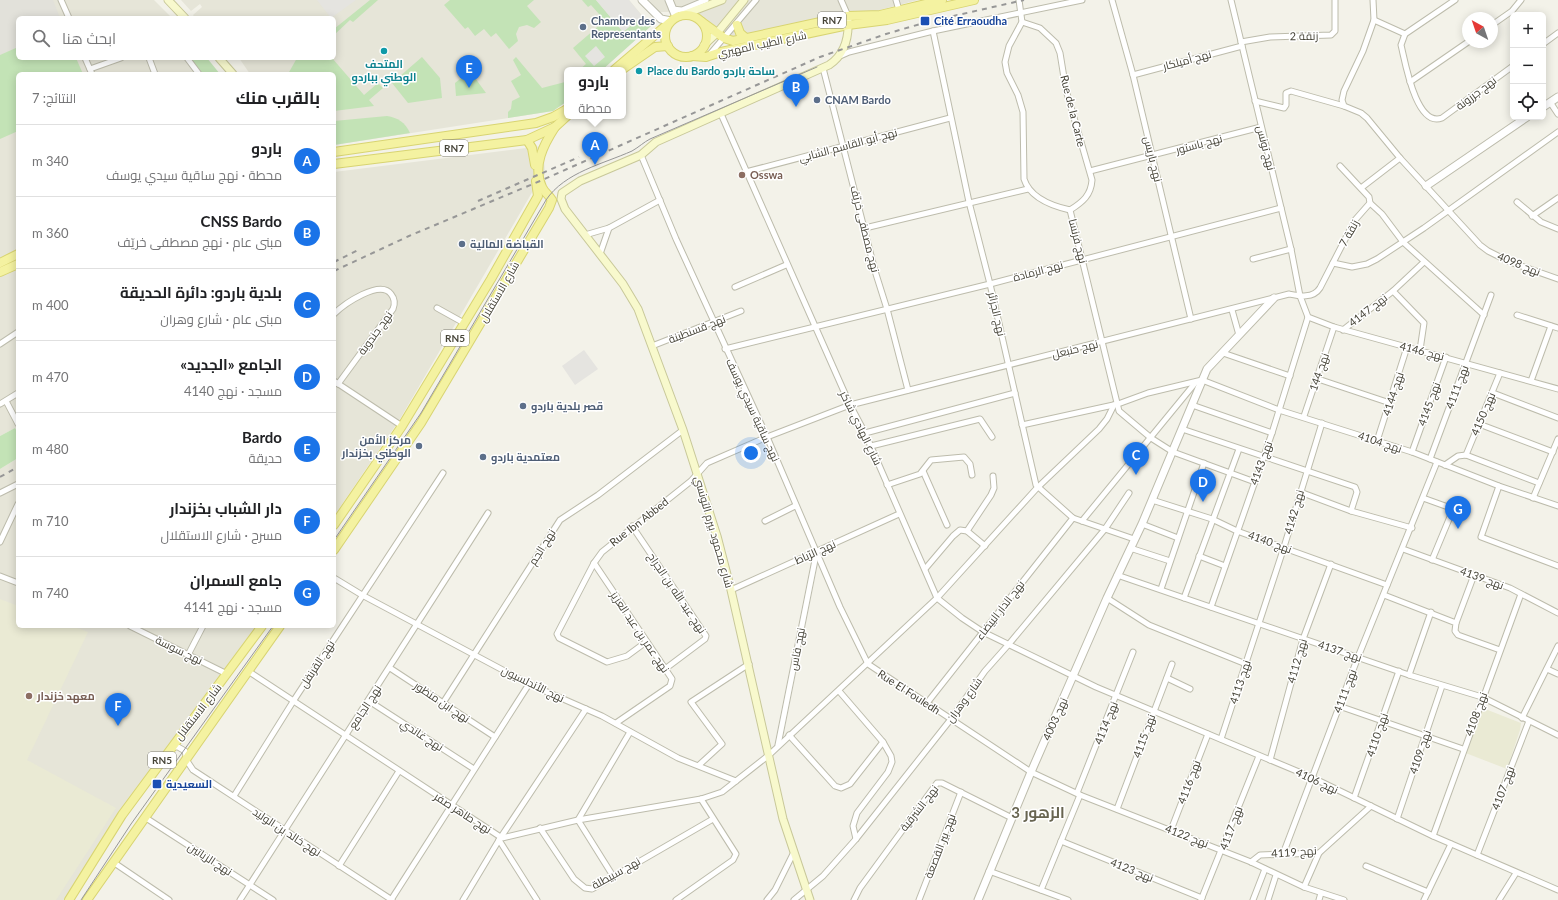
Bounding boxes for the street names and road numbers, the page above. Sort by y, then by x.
road number: RN7 [818,12,846,28]
street label: شارع الطيب المهيري [716,28,808,62]
street label: زنقة 2 [1290,29,1318,43]
street label: نهج أميلكار [1160,47,1213,74]
street label: نهج جرزونة [1453,73,1500,114]
street label: Rue de la Carte [1058,74,1089,148]
street label: نهج تونس [1253,124,1278,172]
street label: نهج أبو القاسم الشابي [797,125,900,167]
street label: نهج باستور [1173,131,1224,158]
street label: نهج باريس [1140,135,1165,184]
road number: RN7 [440,140,468,156]
street label: نهج مصطفى خريّف [846,184,883,274]
street label: نهج فرنسا [1065,217,1090,265]
street label: زنقة 7 [1336,217,1362,249]
street label: نهج 4098 [1495,249,1543,280]
street label: نهج الرمادة [1011,258,1065,285]
street label: شارع الاستقلال [476,259,523,326]
street label: نهج الجزائر [984,290,1009,338]
street label: نهج 4147 [1346,290,1391,330]
street label: نهج جندوبة [355,308,396,358]
street label: نهج قسنطينة [666,312,728,347]
road number: RN5 [441,330,469,346]
street label: نهج حنبعل [1050,336,1100,362]
street label: نهج 4146 [1398,339,1446,364]
street label: نهج 144 [1306,351,1333,393]
street label: نهج ساقية سيدي يوسف [721,356,783,465]
street label: نهج 4111 [1442,363,1473,411]
street label: نهج 4144 [1379,370,1408,418]
street label: نهج 4145 [1415,380,1444,428]
street label: شارع الهادي شاكر [835,388,885,468]
street label: نهج 4150 [1468,390,1499,438]
street label: نهج 4104 [1356,428,1404,457]
street label: نهج 4143 [1247,439,1276,487]
street label: شارع محمود بيرم التونسي [690,475,737,590]
street label: نهج 4142 [1281,488,1308,536]
street label: Rue Ibn Abbed [607,495,671,549]
street label: نهج الجم [526,526,559,568]
street label: نهج 4140 [1246,528,1294,557]
street label: نهج الرّباط [792,537,838,568]
street label: نهج عبد الله بن الجراح [644,549,710,637]
street label: نهج 4139 [1458,564,1506,593]
street label: نهج الدار البيضاء [972,577,1028,643]
street label: نهج عمر بن عبد العزيز [606,588,672,676]
street label: نهج فاس [786,626,809,672]
street label: نهج سوسة [153,633,205,668]
street label: نهج 4112 [1284,637,1311,685]
street label: نهج 4137 [1316,637,1364,666]
street label: نهج القرنفل [296,638,338,691]
street label: نهج 4113 [1226,658,1255,706]
street label: نهج الأندلسيون [499,663,567,706]
street label: Rue El Fouledh [876,667,943,717]
street label: نهج 4111 [1330,667,1361,715]
street label: شارع وهران [943,675,986,726]
street label: نهج ابن منظور [410,678,473,727]
street label: شارع الاستقلال [171,681,225,744]
street label: نهج الجامع [346,682,385,732]
street label: نهج 4108 [1462,690,1491,738]
street label: نهج 4003 [1039,695,1072,743]
street label: نهج 4114 [1091,699,1122,747]
street label: نهج 4110 [1363,711,1392,759]
street label: نهج 4115 [1130,712,1159,760]
street label: نهج غاندي [397,716,446,756]
street label: نهج 4109 [1406,728,1435,776]
road number: RN5 [148,752,176,768]
street label: نهج 4116 [1174,758,1205,806]
street label: نهج 4107 [1488,764,1519,812]
street label: نهج 4106 [1293,765,1341,798]
street label: نهج الشرقية [897,782,942,834]
street label: نهج طاهر صفر [430,789,494,838]
street label: نهج 4117 [1216,804,1247,852]
street label: نهج خالد بن الوليد [250,805,324,860]
street label: نهج بير القصعة [921,812,960,881]
street label: نهج 4122 [1163,821,1211,852]
street label: نهج الزياتين [185,839,235,879]
street label: نهج 4119 [1271,843,1317,862]
street label: نهج سبيطلة [589,854,643,893]
street label: نهج 4123 [1108,855,1156,886]

